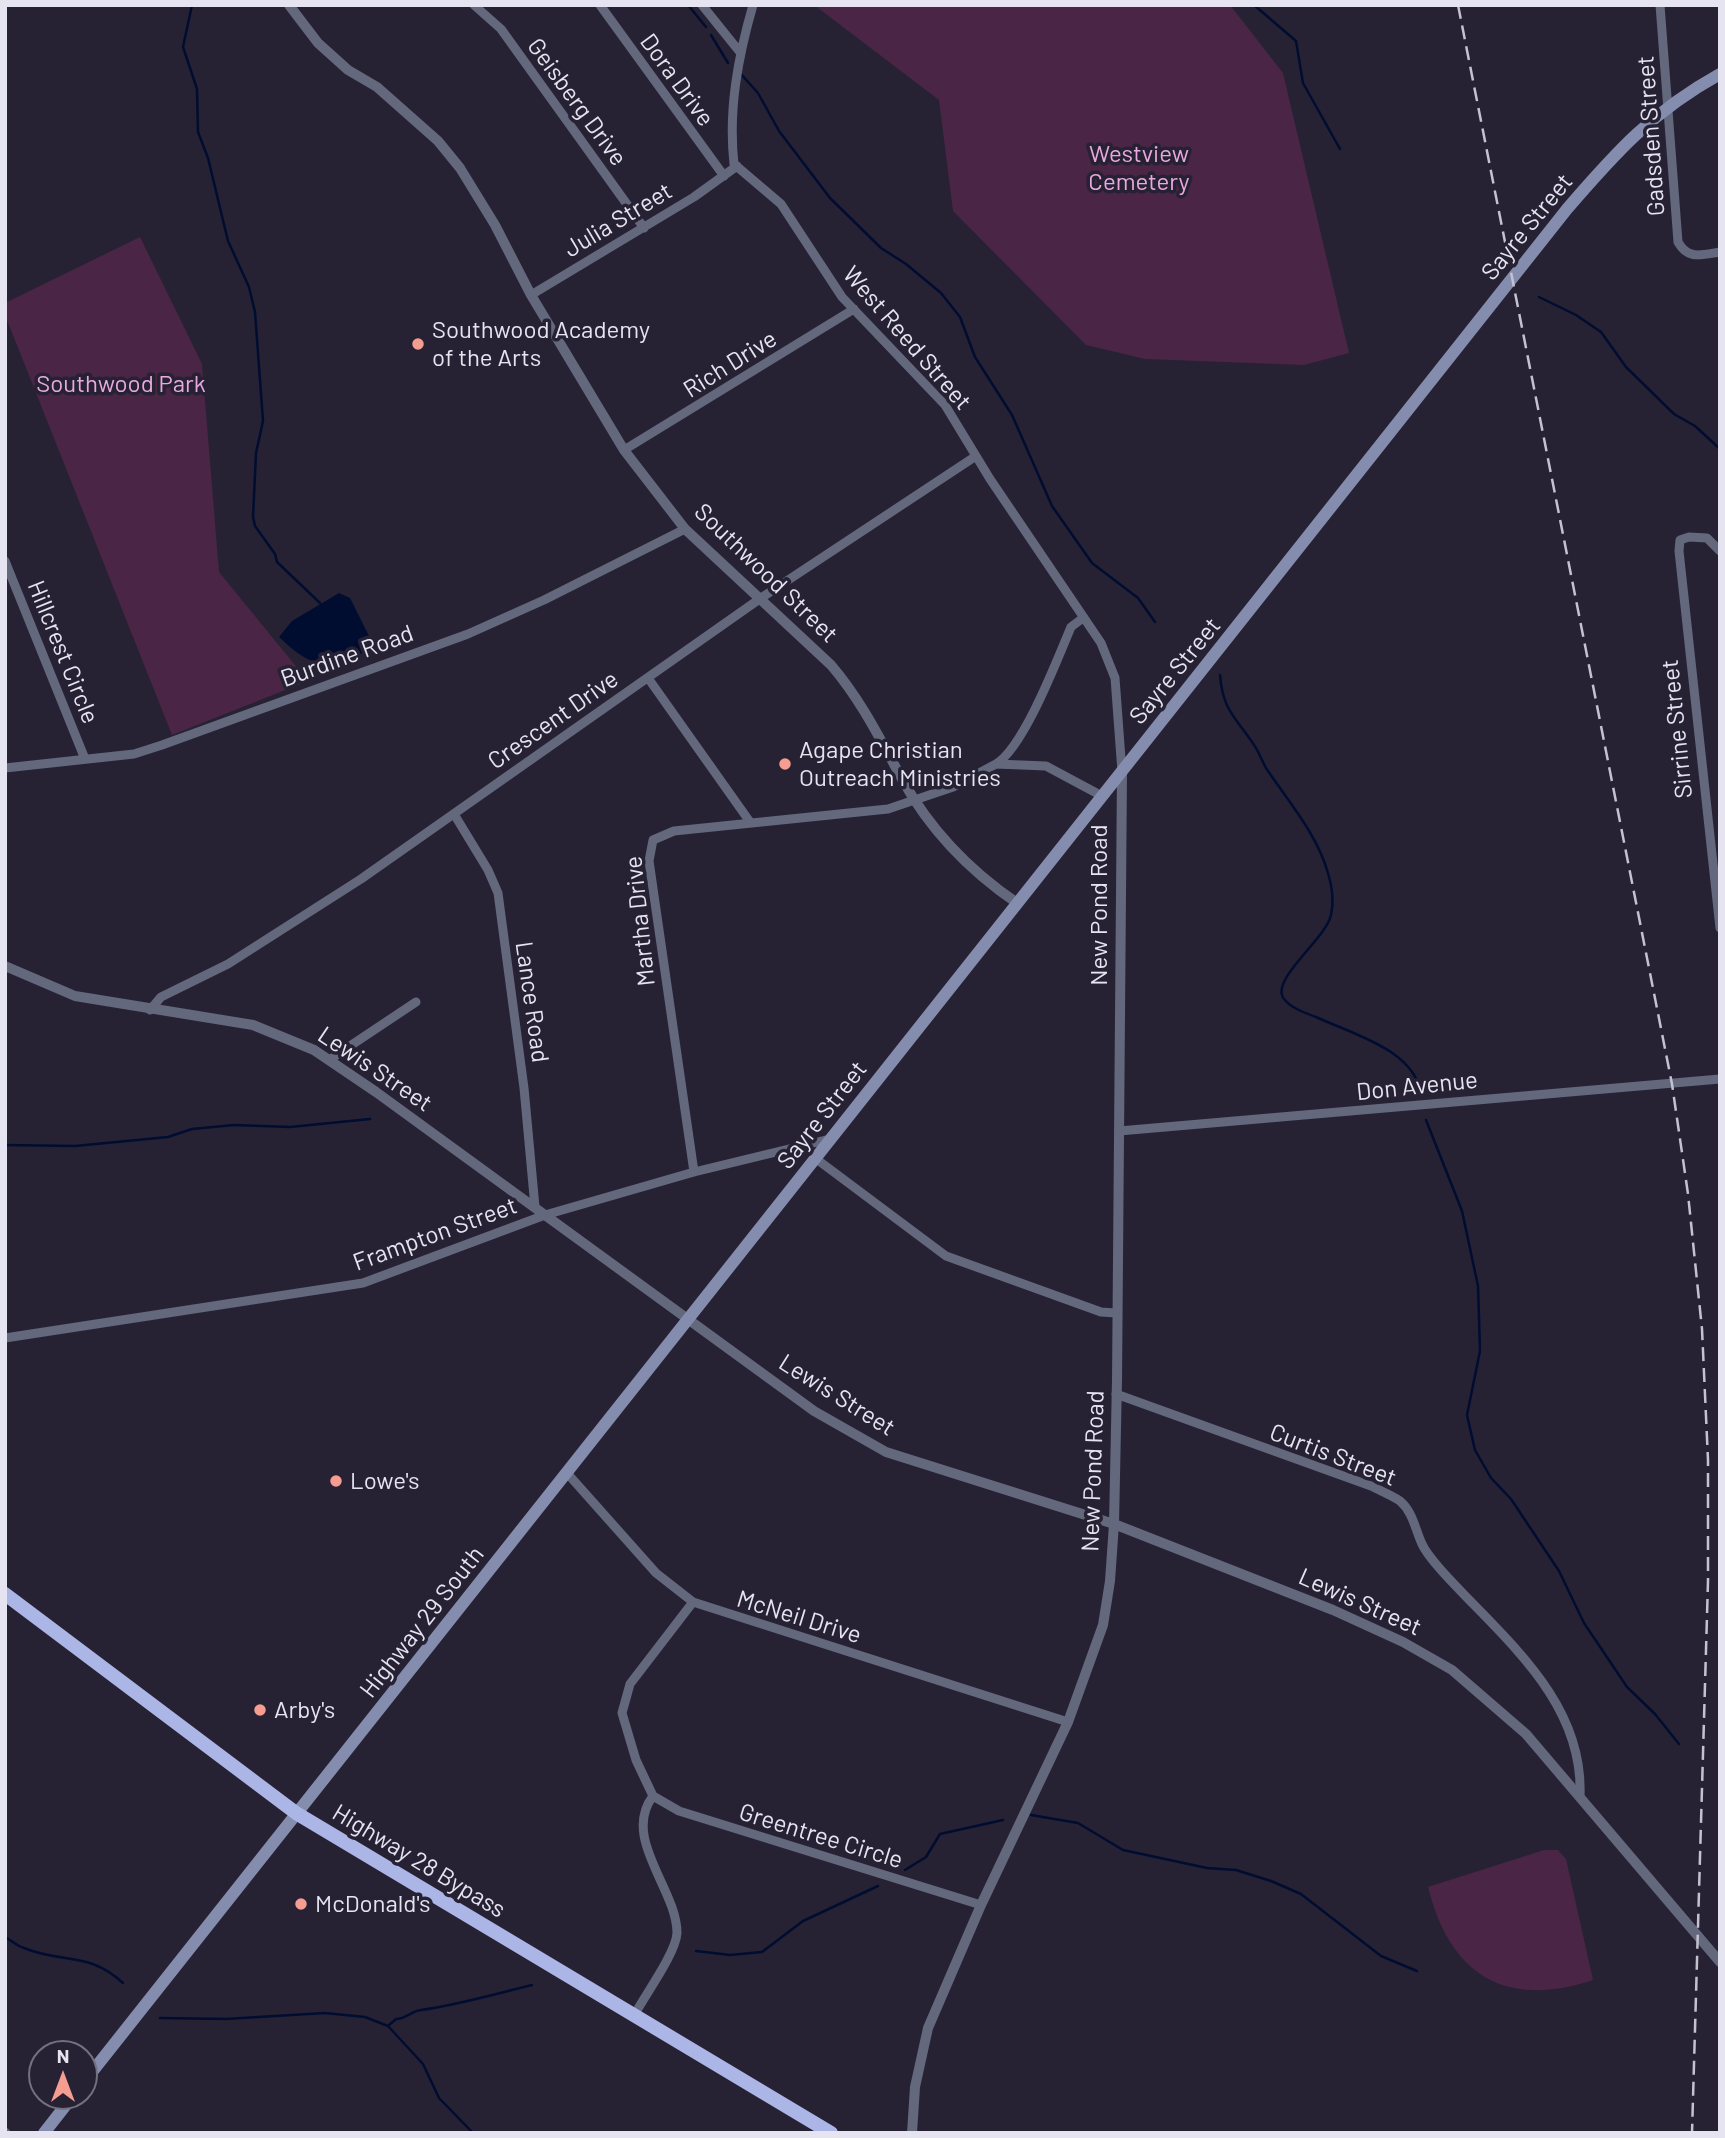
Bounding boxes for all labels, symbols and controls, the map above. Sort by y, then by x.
street label: Dora Drive [634,28,720,132]
street label: Geisberg Drive [521,33,633,171]
street label: Gadsden Street [1631,55,1671,217]
park label: Westview Cemetery [1088,140,1190,196]
street label: Sayre Street [1475,168,1579,286]
street label: Julia Street [559,177,677,263]
street label: West Reed Street [837,260,977,416]
place label: Southwood Academy of the Arts [432,316,650,372]
street label: Rich Drive [678,324,782,404]
marker: Southwood Academy of the Arts [410,336,426,352]
park label: Southwood Park [36,370,206,398]
street label: Southwood Street [688,497,844,649]
street label: Hillcrest Circle [21,576,105,728]
street label: Sayre Street [1123,612,1227,730]
street label: Burdine Road [277,619,417,693]
street label: Sirrine Street [1655,658,1699,800]
street label: Crescent Drive [482,664,624,776]
place label: Agape Christian Outreach Ministries [799,736,1001,792]
marker: Agape Christian Outreach Ministries [777,756,793,772]
street label: New Pond Road [1085,824,1113,986]
street label: Martha Drive [619,855,661,987]
street label: Lance Road [509,940,555,1064]
street label: Lewis Street [312,1020,438,1118]
street label: Sayre Street [771,1055,873,1175]
street label: Don Avenue [1355,1065,1479,1107]
street label: Frampton Street [349,1191,521,1277]
street label: Lewis Street [774,1348,900,1442]
street label: New Pond Road [1076,1390,1110,1552]
street label: Curtis Street [1266,1418,1400,1492]
place label: Lowe's [350,1467,420,1495]
marker: Lowe's [328,1473,344,1489]
street label: Highway 29 South [354,1541,490,1703]
street label: Lewis Street [1294,1562,1426,1642]
street label: McNeil Drive [733,1584,865,1650]
place label: Arby's [274,1696,335,1724]
marker: Arby's [252,1702,268,1718]
street label: Greentree Circle [736,1797,906,1875]
street label: Highway 28 Bypass [327,1798,511,1924]
place label: McDonald's [315,1890,430,1918]
marker: McDonald's [293,1896,309,1912]
north arrow [28,2040,98,2110]
text: N [57,2044,69,2067]

